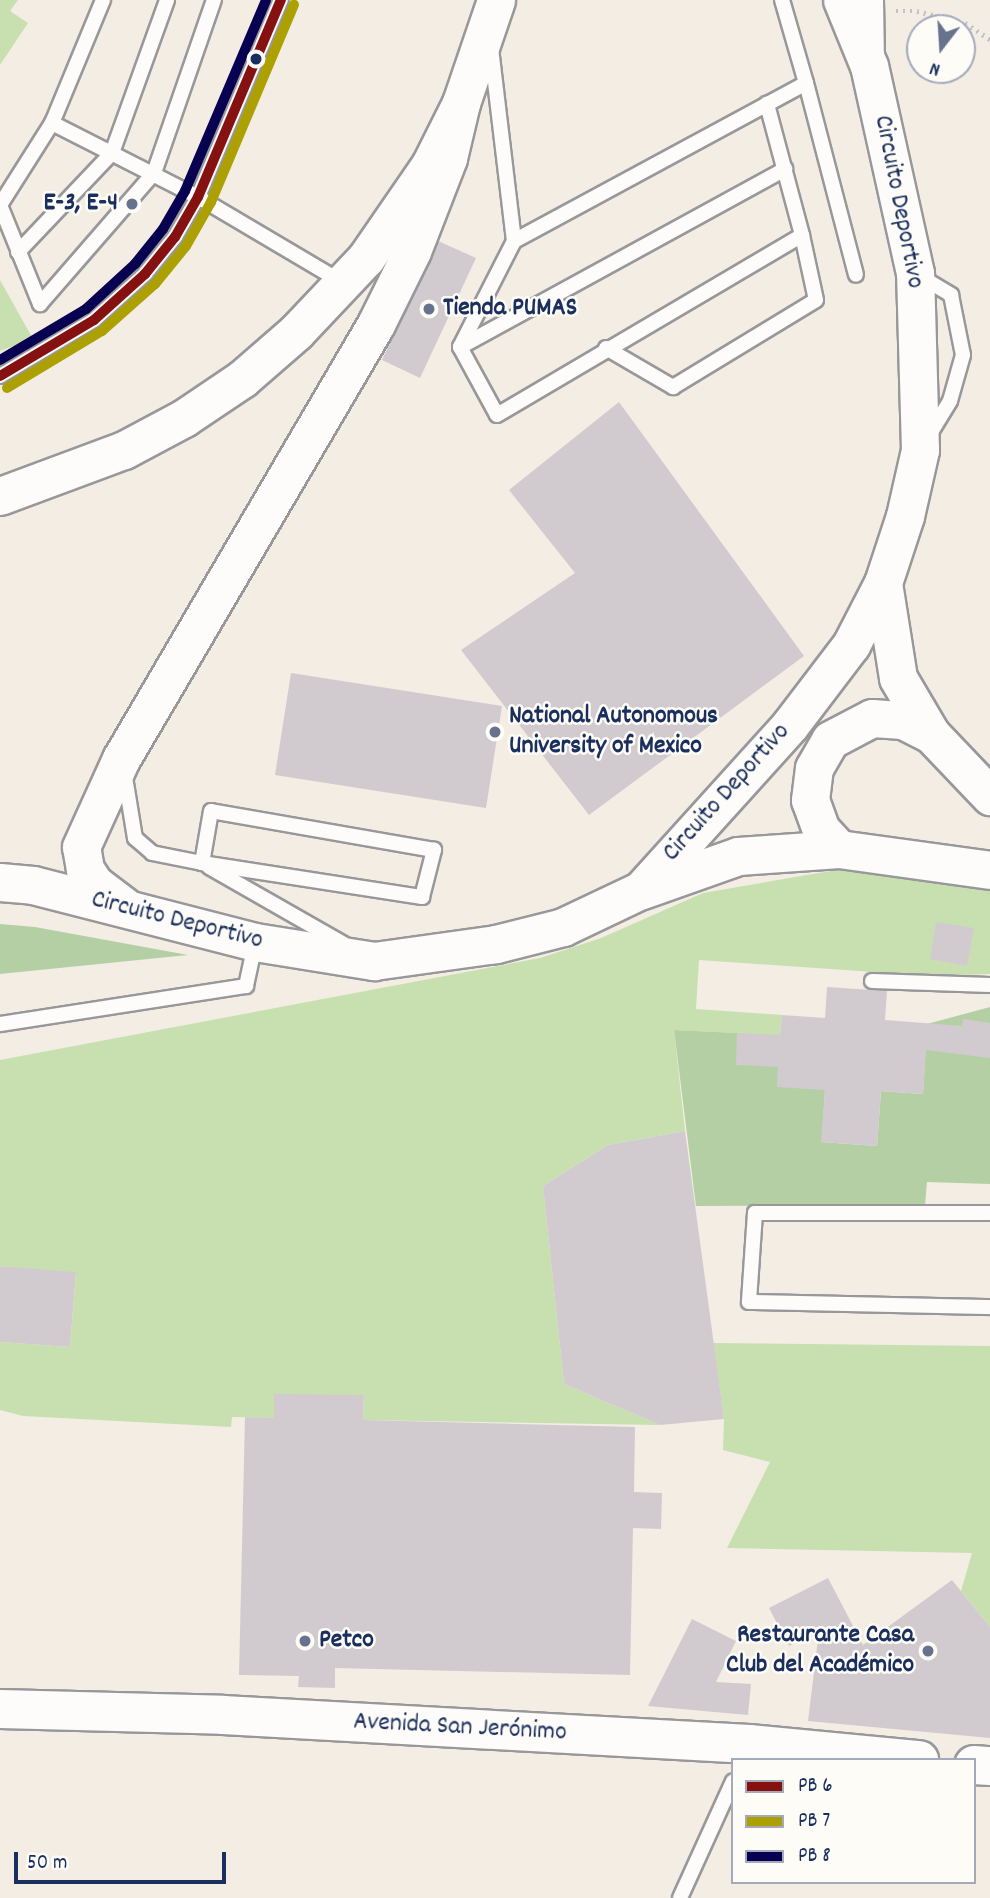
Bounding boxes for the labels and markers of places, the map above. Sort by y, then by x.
unlabelled marker [249,52,263,66]
place label: E-3, E-4 [43,188,118,220]
marker: E-3, E-4 [124,196,140,212]
place label: Tienda PUMAS [443,293,577,325]
marker: Tienda PUMAS [421,301,437,317]
place label: National Autonomous University of Mexico [509,701,718,762]
marker: National Autonomous University of Mexico [487,724,503,740]
place label: Restaurante Casa Club del Académico [726,1620,914,1682]
place label: Petco [319,1625,374,1657]
marker: Petco [297,1633,313,1649]
marker: Restaurante Casa Club del Académico [920,1643,936,1659]

